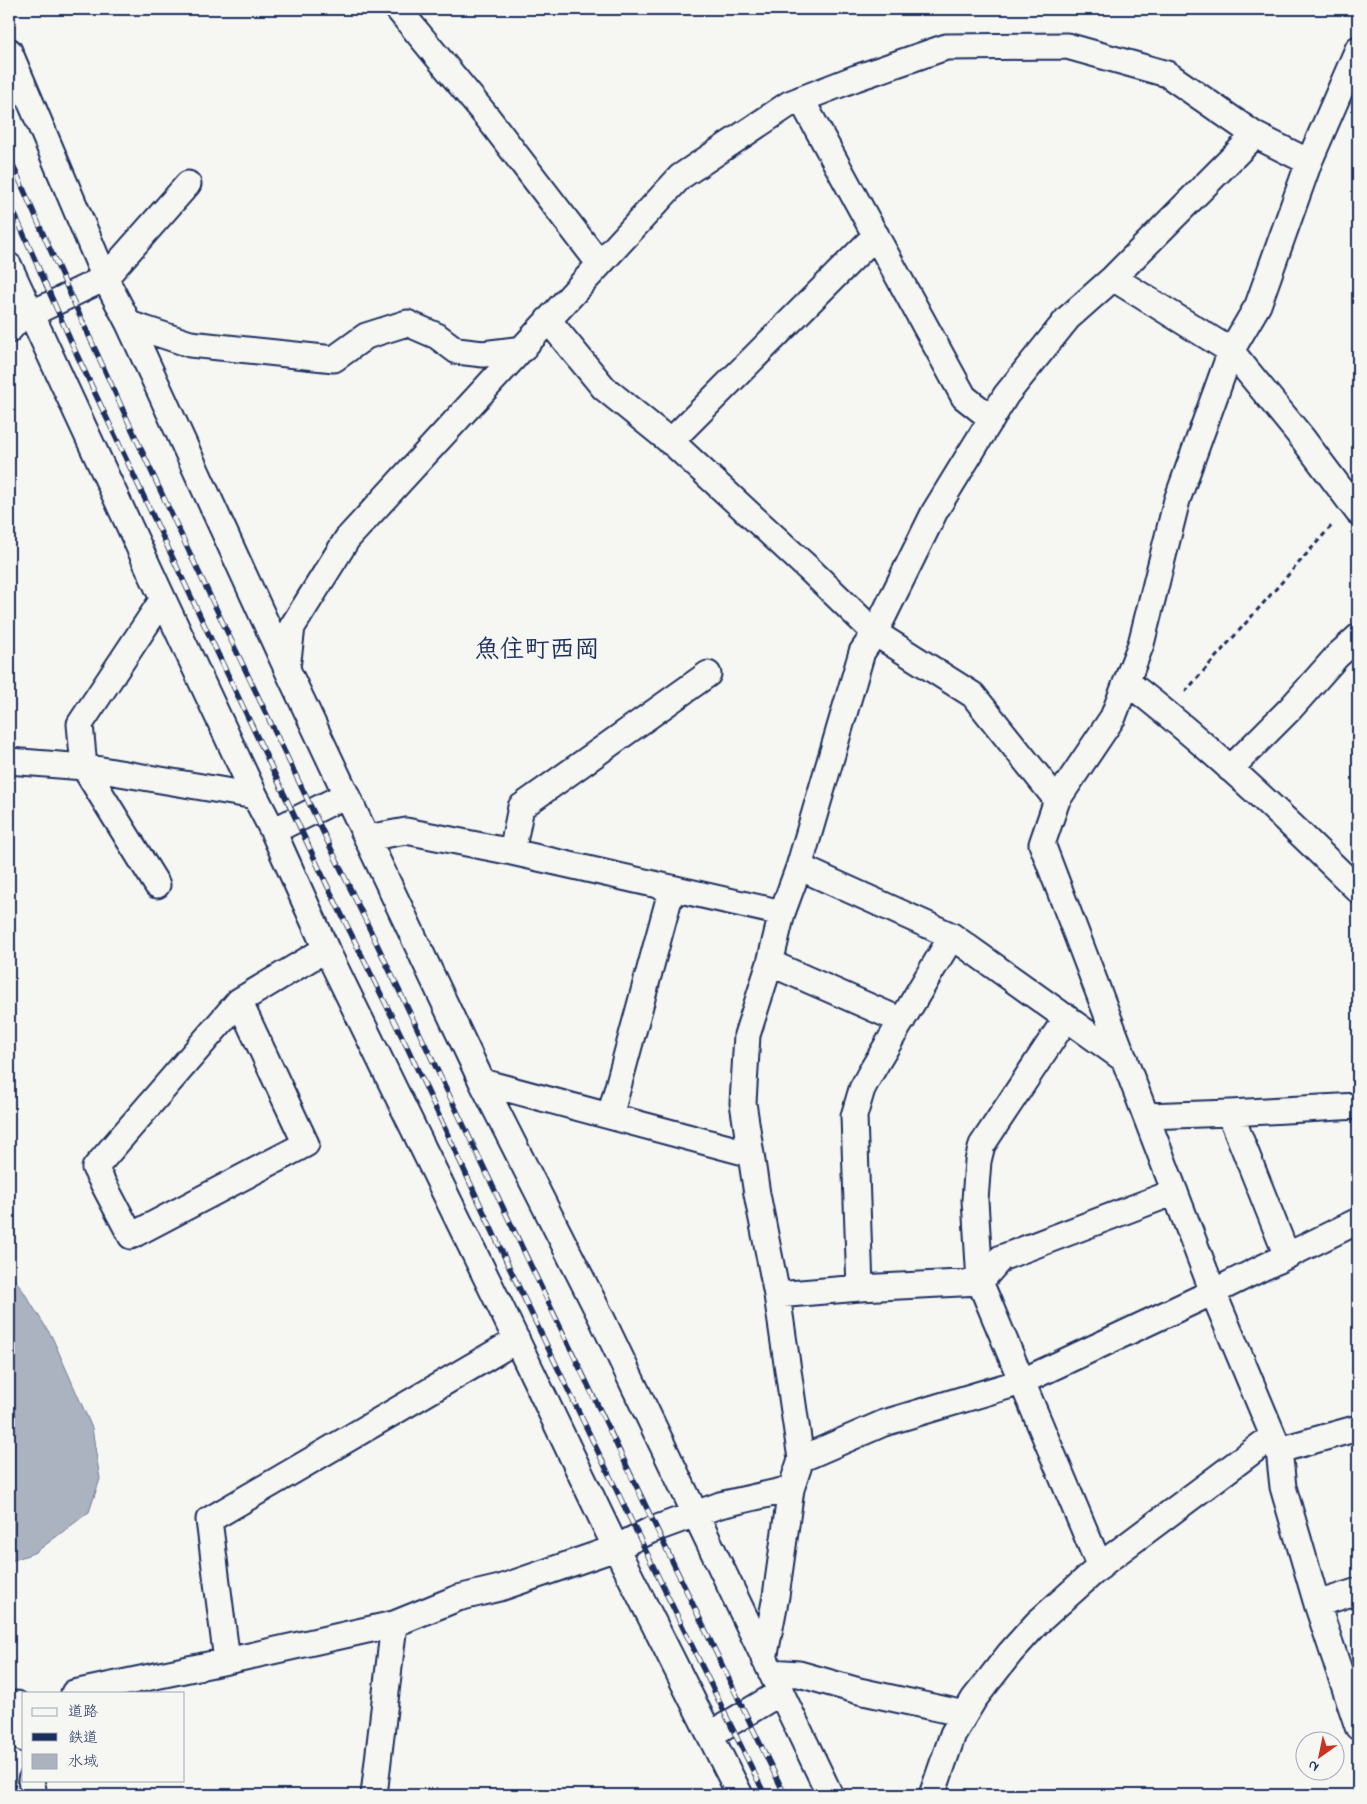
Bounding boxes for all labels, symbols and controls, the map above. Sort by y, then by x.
district label: 魚住町西岡 [474,633,600,669]
legend [22,1692,185,1782]
text: 道路 [68,1701,98,1723]
text: 鉄道 [68,1727,98,1749]
north arrow [1294,1732,1344,1782]
text: 水域 [68,1751,98,1773]
text: N [1304,1754,1323,1777]

